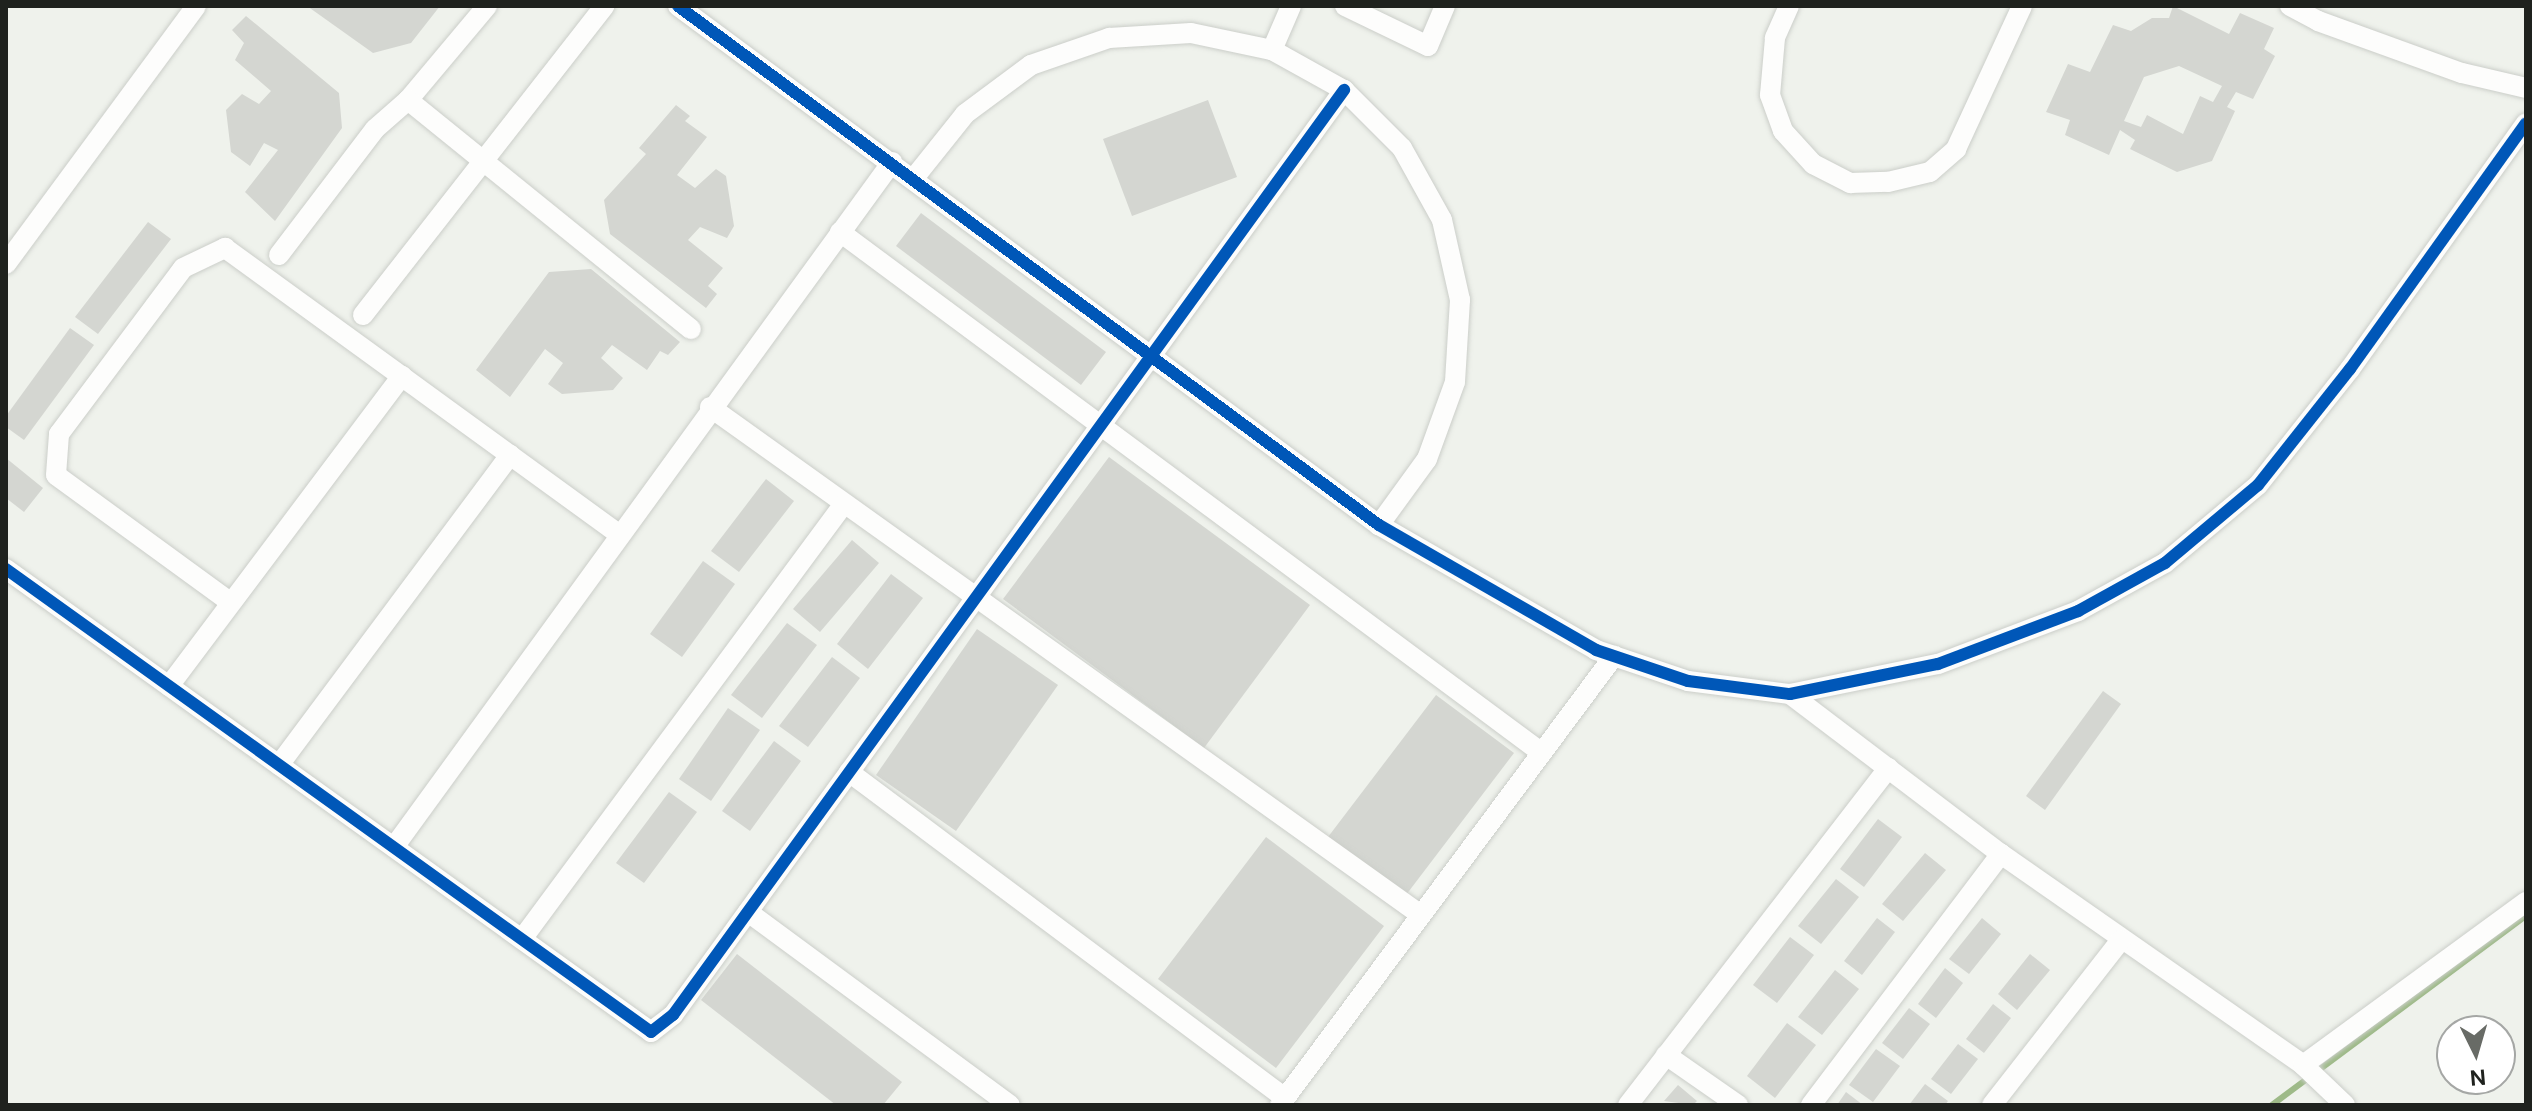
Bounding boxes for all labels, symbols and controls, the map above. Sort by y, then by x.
north arrow [2436,1015,2516,1095]
text: N [2469,1062,2487,1093]

